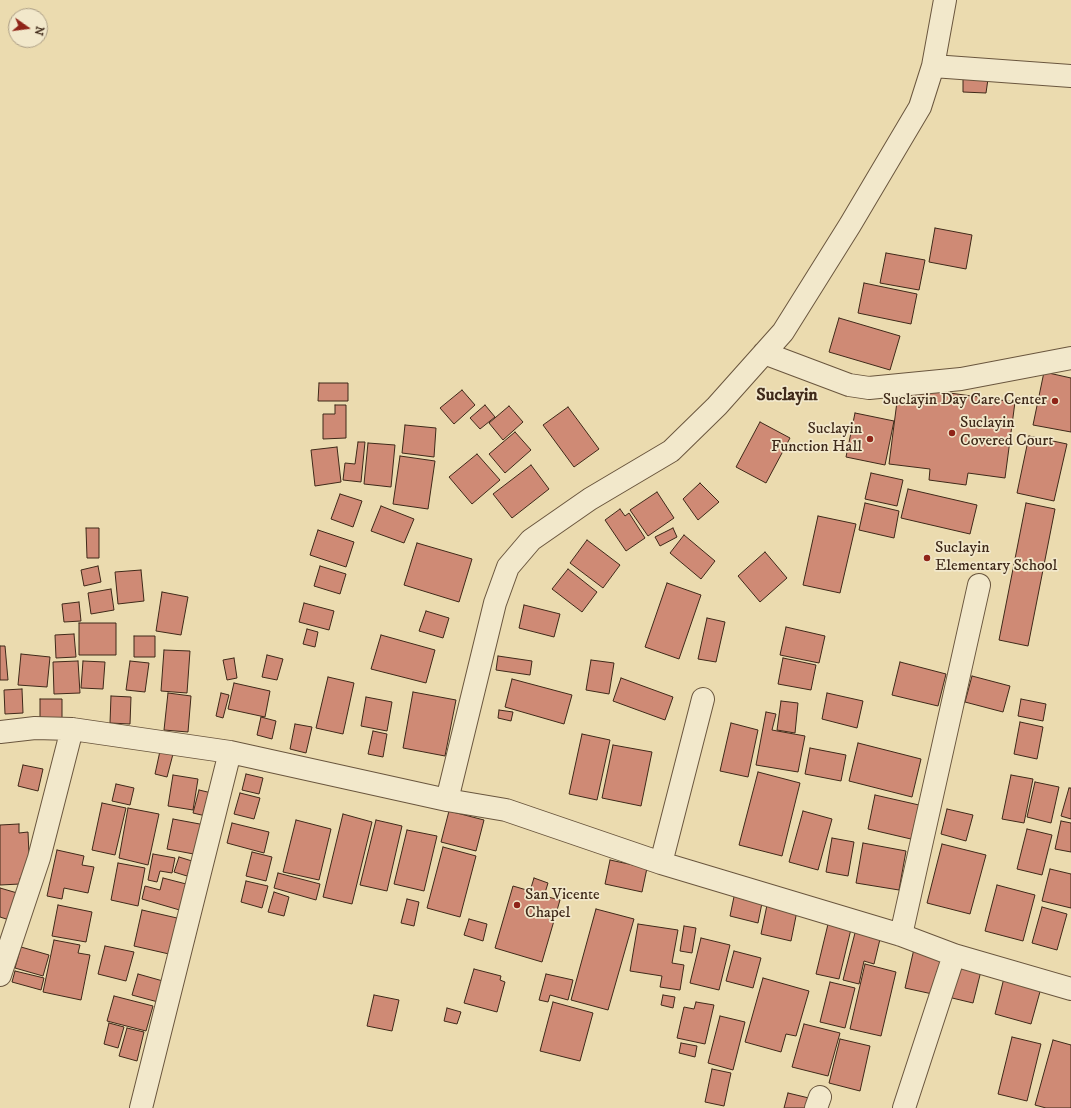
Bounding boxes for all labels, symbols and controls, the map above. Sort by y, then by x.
north arrow [8,8,48,48]
text: N [31,25,47,37]
district label: Suclayin [756,385,818,407]
place label: Suclayin Day Care Center [883,391,1047,411]
marker: Suclayin Day Care Center [1050,396,1060,406]
place label: Suclayin Covered Court [960,414,1053,452]
place label: Suclayin Function Hall [771,420,862,458]
marker: Suclayin Covered Court [947,428,957,438]
marker: Suclayin Function Hall [865,434,875,444]
place label: Suclayin Elementary School [935,539,1057,577]
marker: Suclayin Elementary School [922,553,932,563]
place label: San Vicente Chapel [525,886,600,924]
marker: San Vicente Chapel [512,900,522,910]

